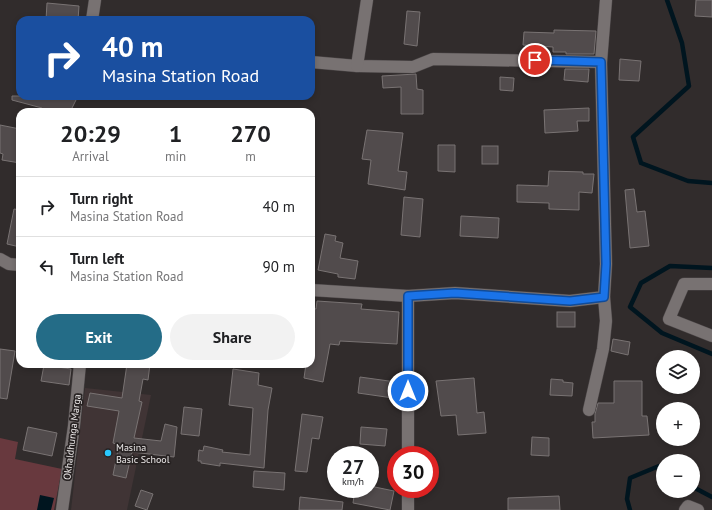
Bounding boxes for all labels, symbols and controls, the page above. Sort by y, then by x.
text: 40 m [102,28,163,65]
icon: right [36,32,88,84]
pin [518,43,552,77]
icon: arrive [524,49,546,71]
text: Masina Station Road [102,64,259,87]
text: 20:29 [60,118,121,149]
text: 1 [169,118,182,149]
text: 270 [230,118,271,149]
text: Arrival [72,148,109,165]
text: min [165,148,186,165]
text: m [245,148,256,165]
text: Turn right [70,189,133,208]
icon: right [36,196,58,218]
text: 40 m [262,197,295,216]
text: Masina Station Road [70,208,183,225]
text: Turn left [70,249,124,268]
icon: left [36,256,58,278]
text: 90 m [262,257,295,276]
text: Masina Station Road [70,268,183,285]
button: Exit [36,314,162,360]
button: Share [170,314,295,360]
map controls [656,350,700,498]
button: layers [656,350,700,394]
position arrow [387,370,429,412]
street label: Okhaldhunga Marga [60,393,84,481]
button: + [656,402,700,446]
place label: Masina Basic School [116,441,170,466]
speed limit sign: 30 [387,446,439,498]
marker: Masina Basic School [103,448,113,458]
text: 27 [342,454,364,480]
button: − [656,454,700,498]
text: km/h [342,475,364,488]

